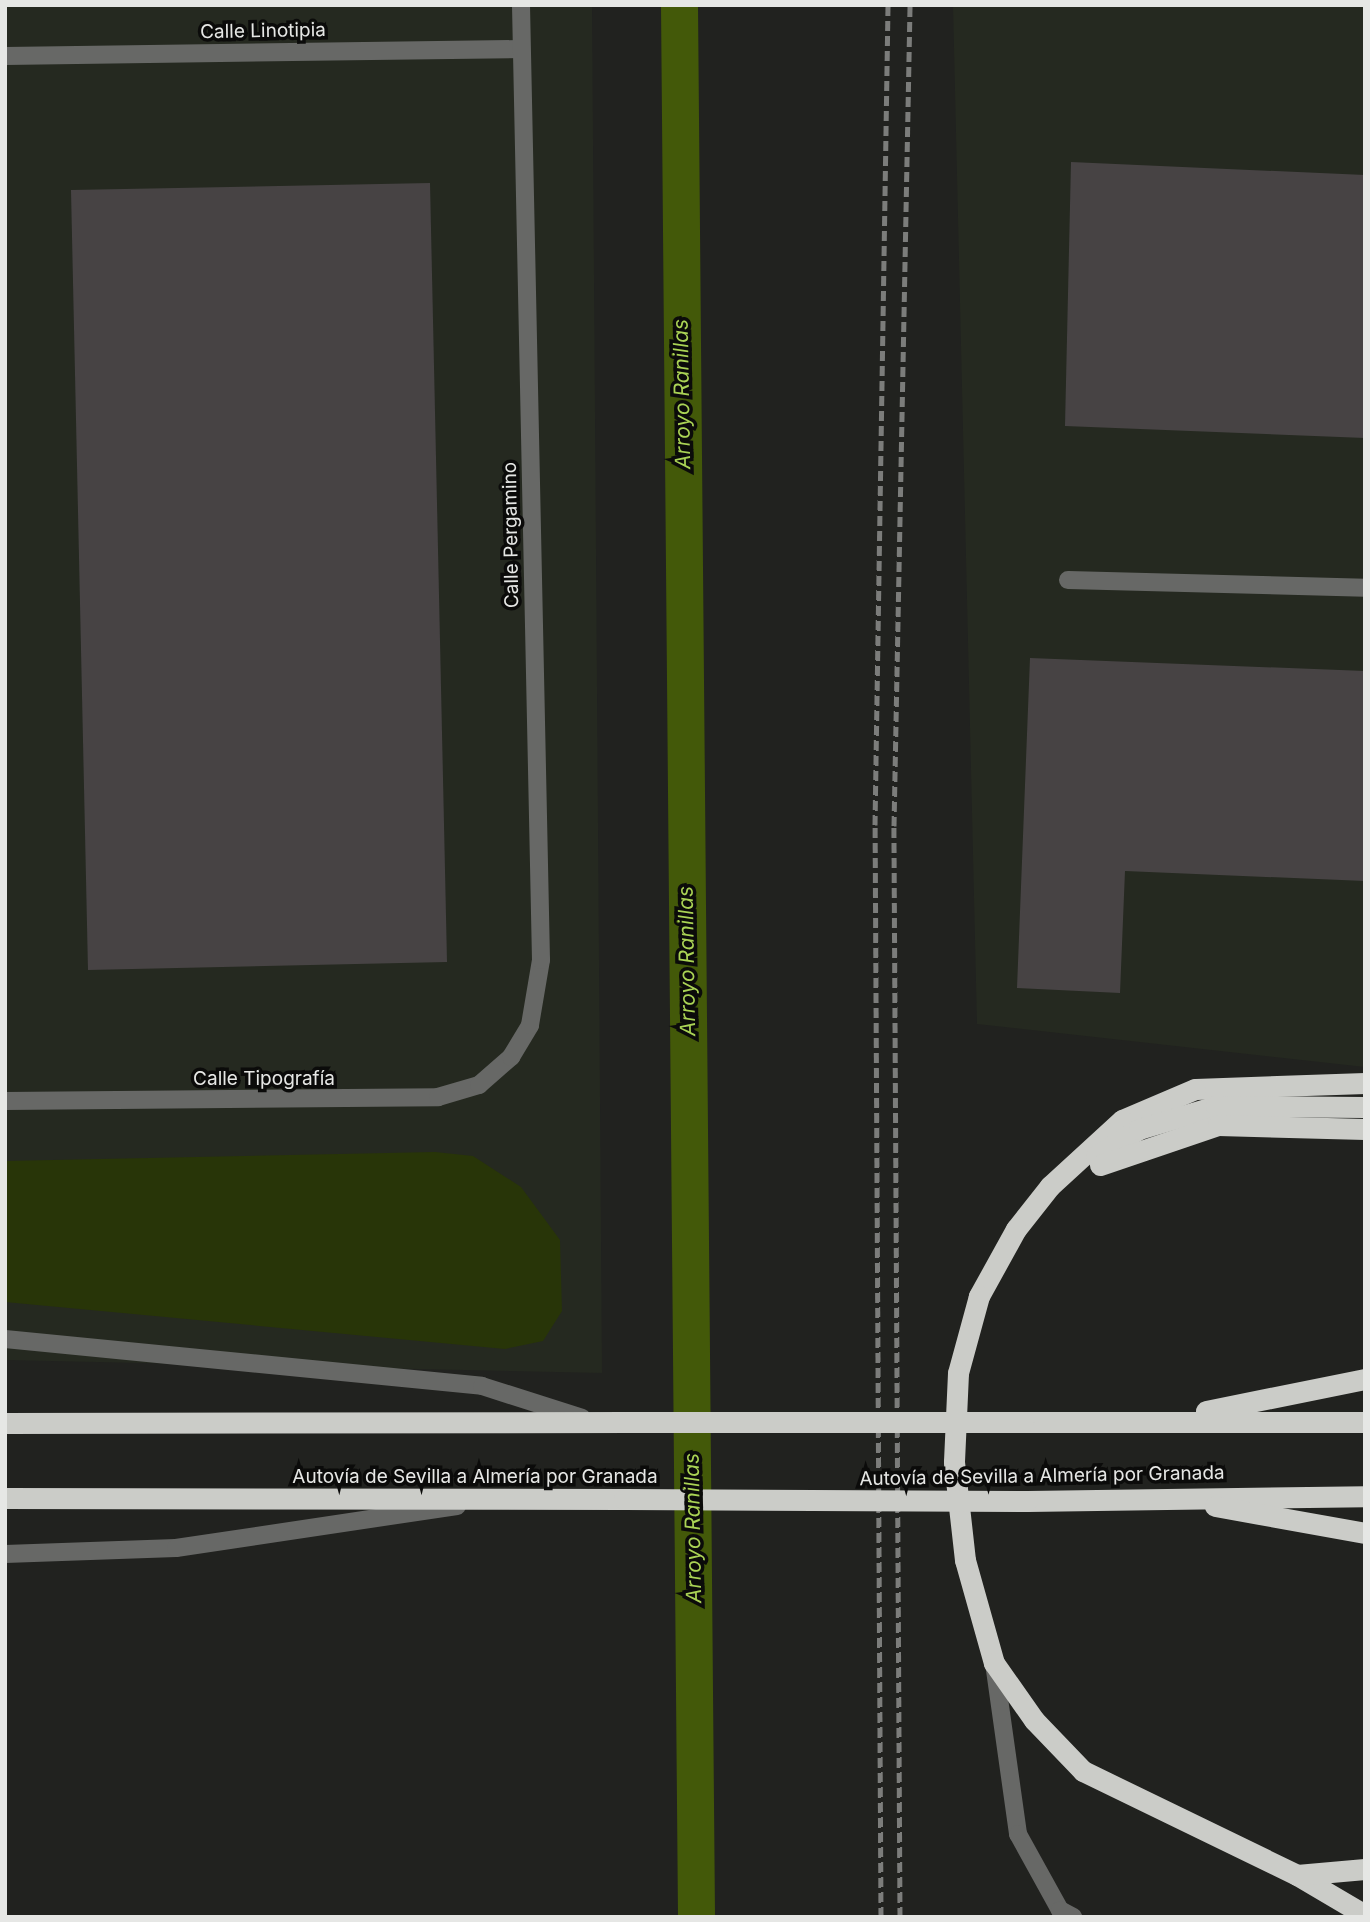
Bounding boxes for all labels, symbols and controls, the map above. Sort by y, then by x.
street label: Calle Linotipia [200,19,326,43]
water label: Arroyo Ranillas [668,319,696,469]
street label: Calle Pergamino [498,462,524,608]
water label: Arroyo Ranillas [673,886,701,1036]
street label: Calle Tipografía [193,1068,335,1090]
water label: Arroyo Ranillas [679,1453,707,1603]
street label: Autovía de Sevilla a Almería por Granada [859,1461,1225,1491]
street label: Autovía de Sevilla a Almería por Granada [292,1466,658,1488]

